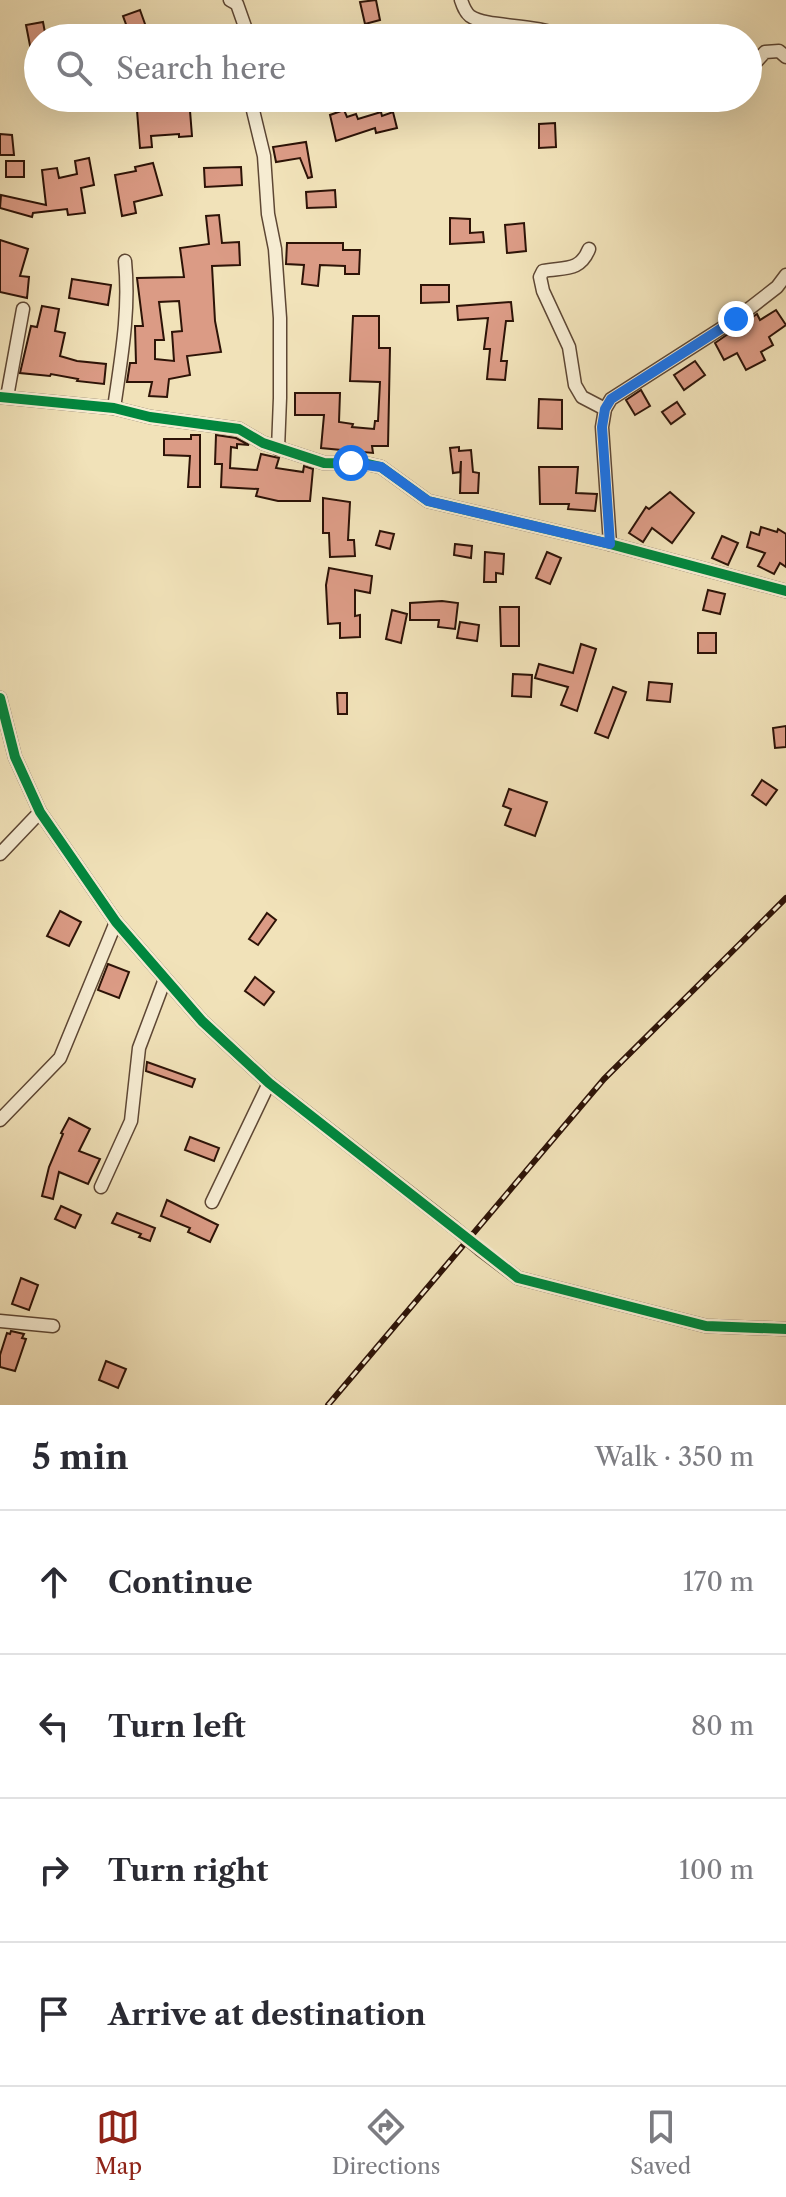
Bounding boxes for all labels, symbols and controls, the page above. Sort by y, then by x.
search box [24,24,762,112]
icon: search [52,46,96,90]
text: Search here [116,50,286,87]
route end [718,301,754,337]
route start [333,445,369,481]
text: 5 min [32,1436,129,1478]
text: Walk · 350 m [595,1441,754,1473]
icon: ahead [32,1560,76,1604]
text: Continue [108,1564,253,1601]
text: 170 m [683,1566,754,1598]
icon: left [32,1704,76,1748]
text: Turn left [108,1708,245,1745]
text: 80 m [691,1710,754,1742]
icon: right [32,1848,76,1892]
text: Turn right [108,1852,268,1889]
text: 100 m [679,1854,754,1886]
icon: arrive [32,1992,76,2036]
text: Arrive at destination [108,1996,426,2033]
tab: Map [95,2105,142,2180]
tab: Directions [332,2105,440,2180]
tab: Saved [630,2105,691,2180]

